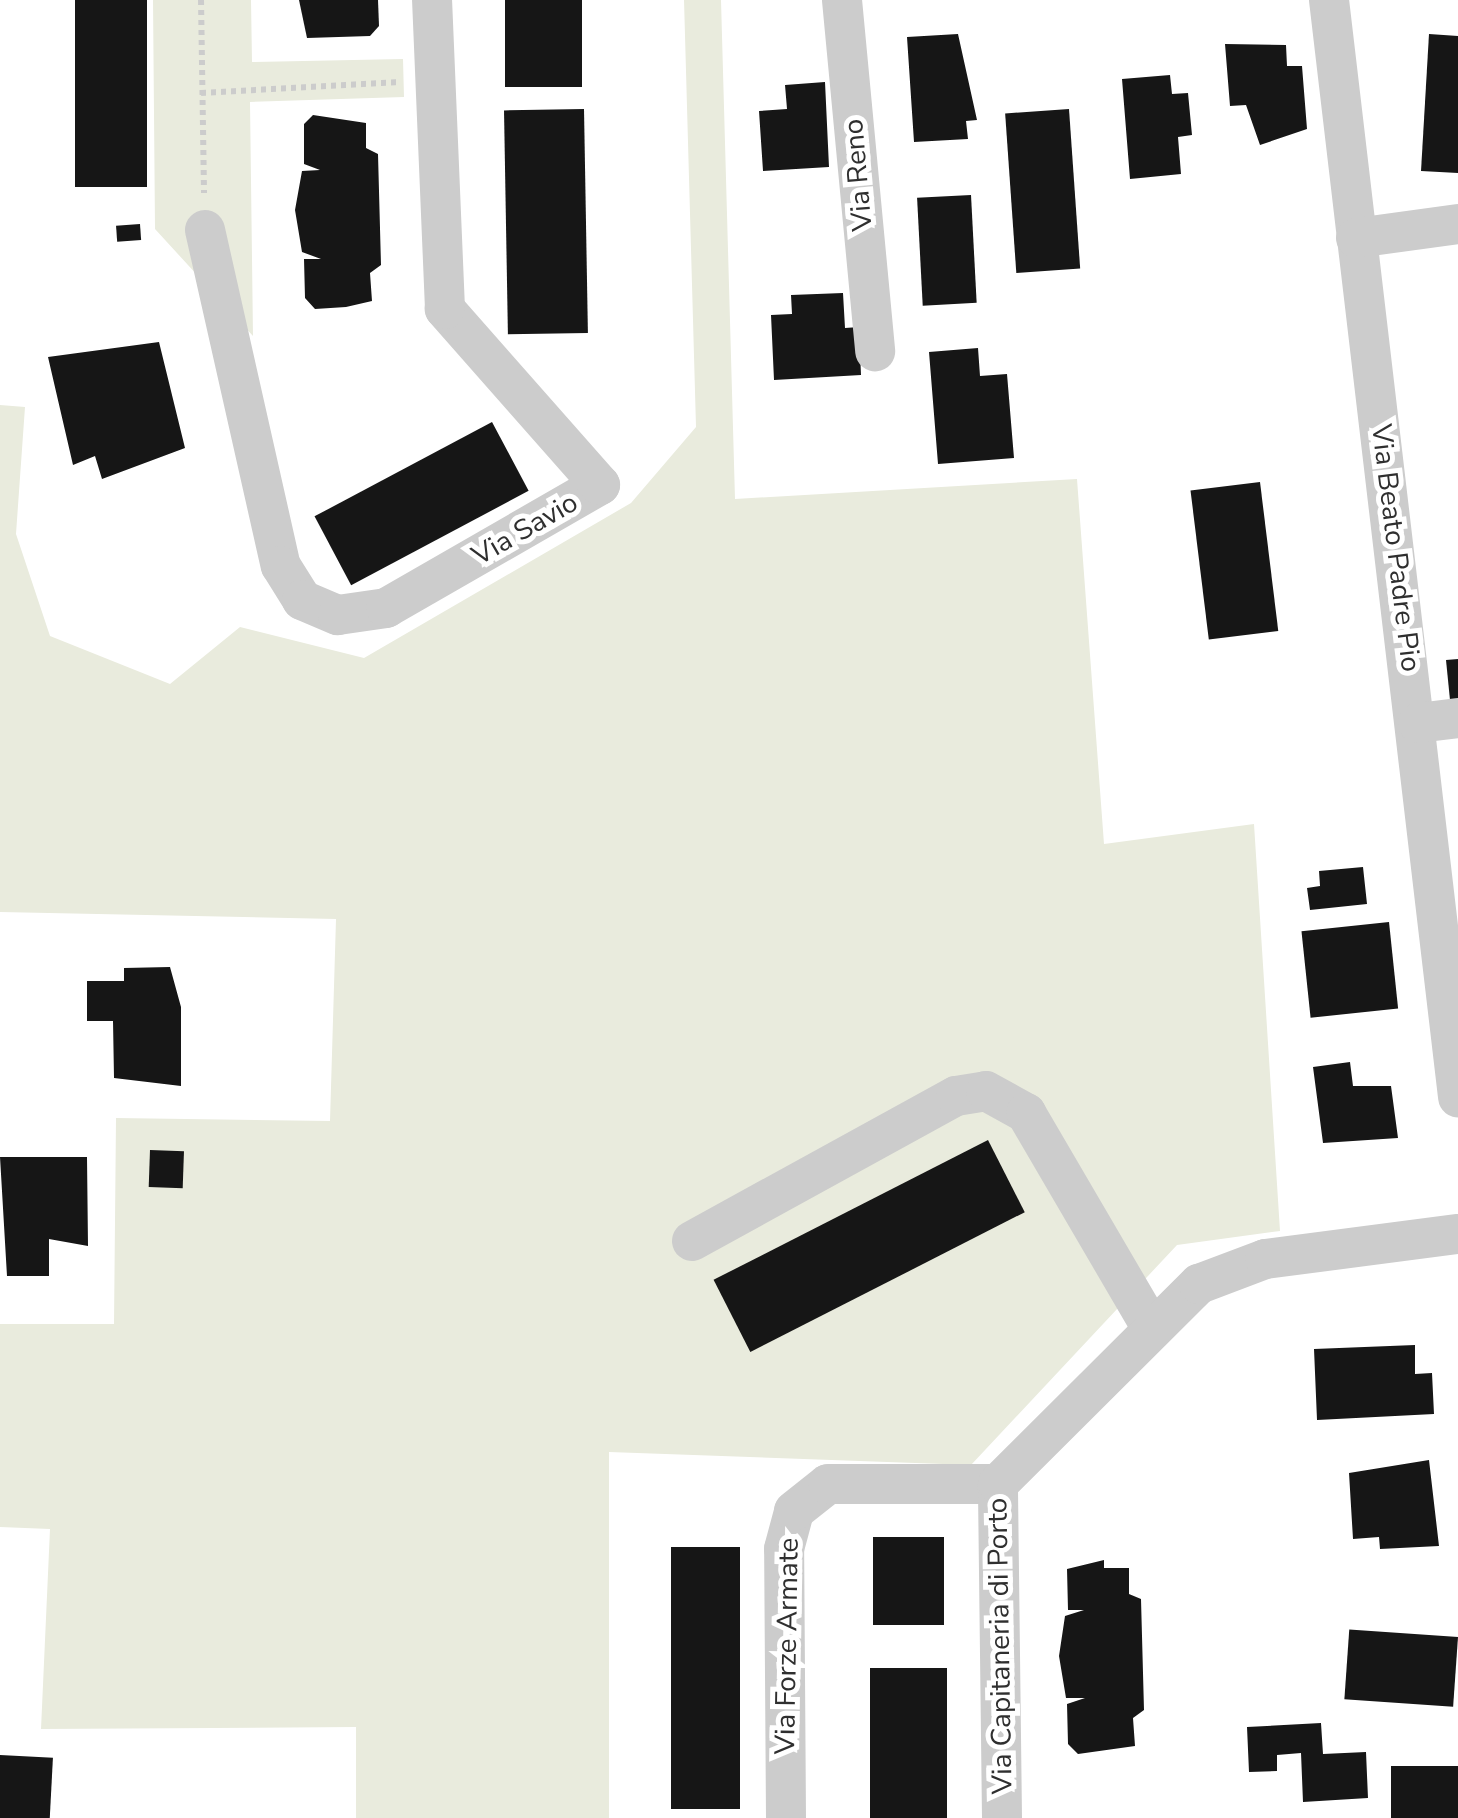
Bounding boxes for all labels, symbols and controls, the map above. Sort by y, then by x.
street label: Via Reno [836,117,880,233]
street label: Via Beato Padre Pio [1364,422,1428,674]
street label: Via Savio [466,485,584,573]
street label: Via Capitaneria di Porto [981,1497,1019,1795]
street label: Via Forze Armate [768,1537,806,1755]

